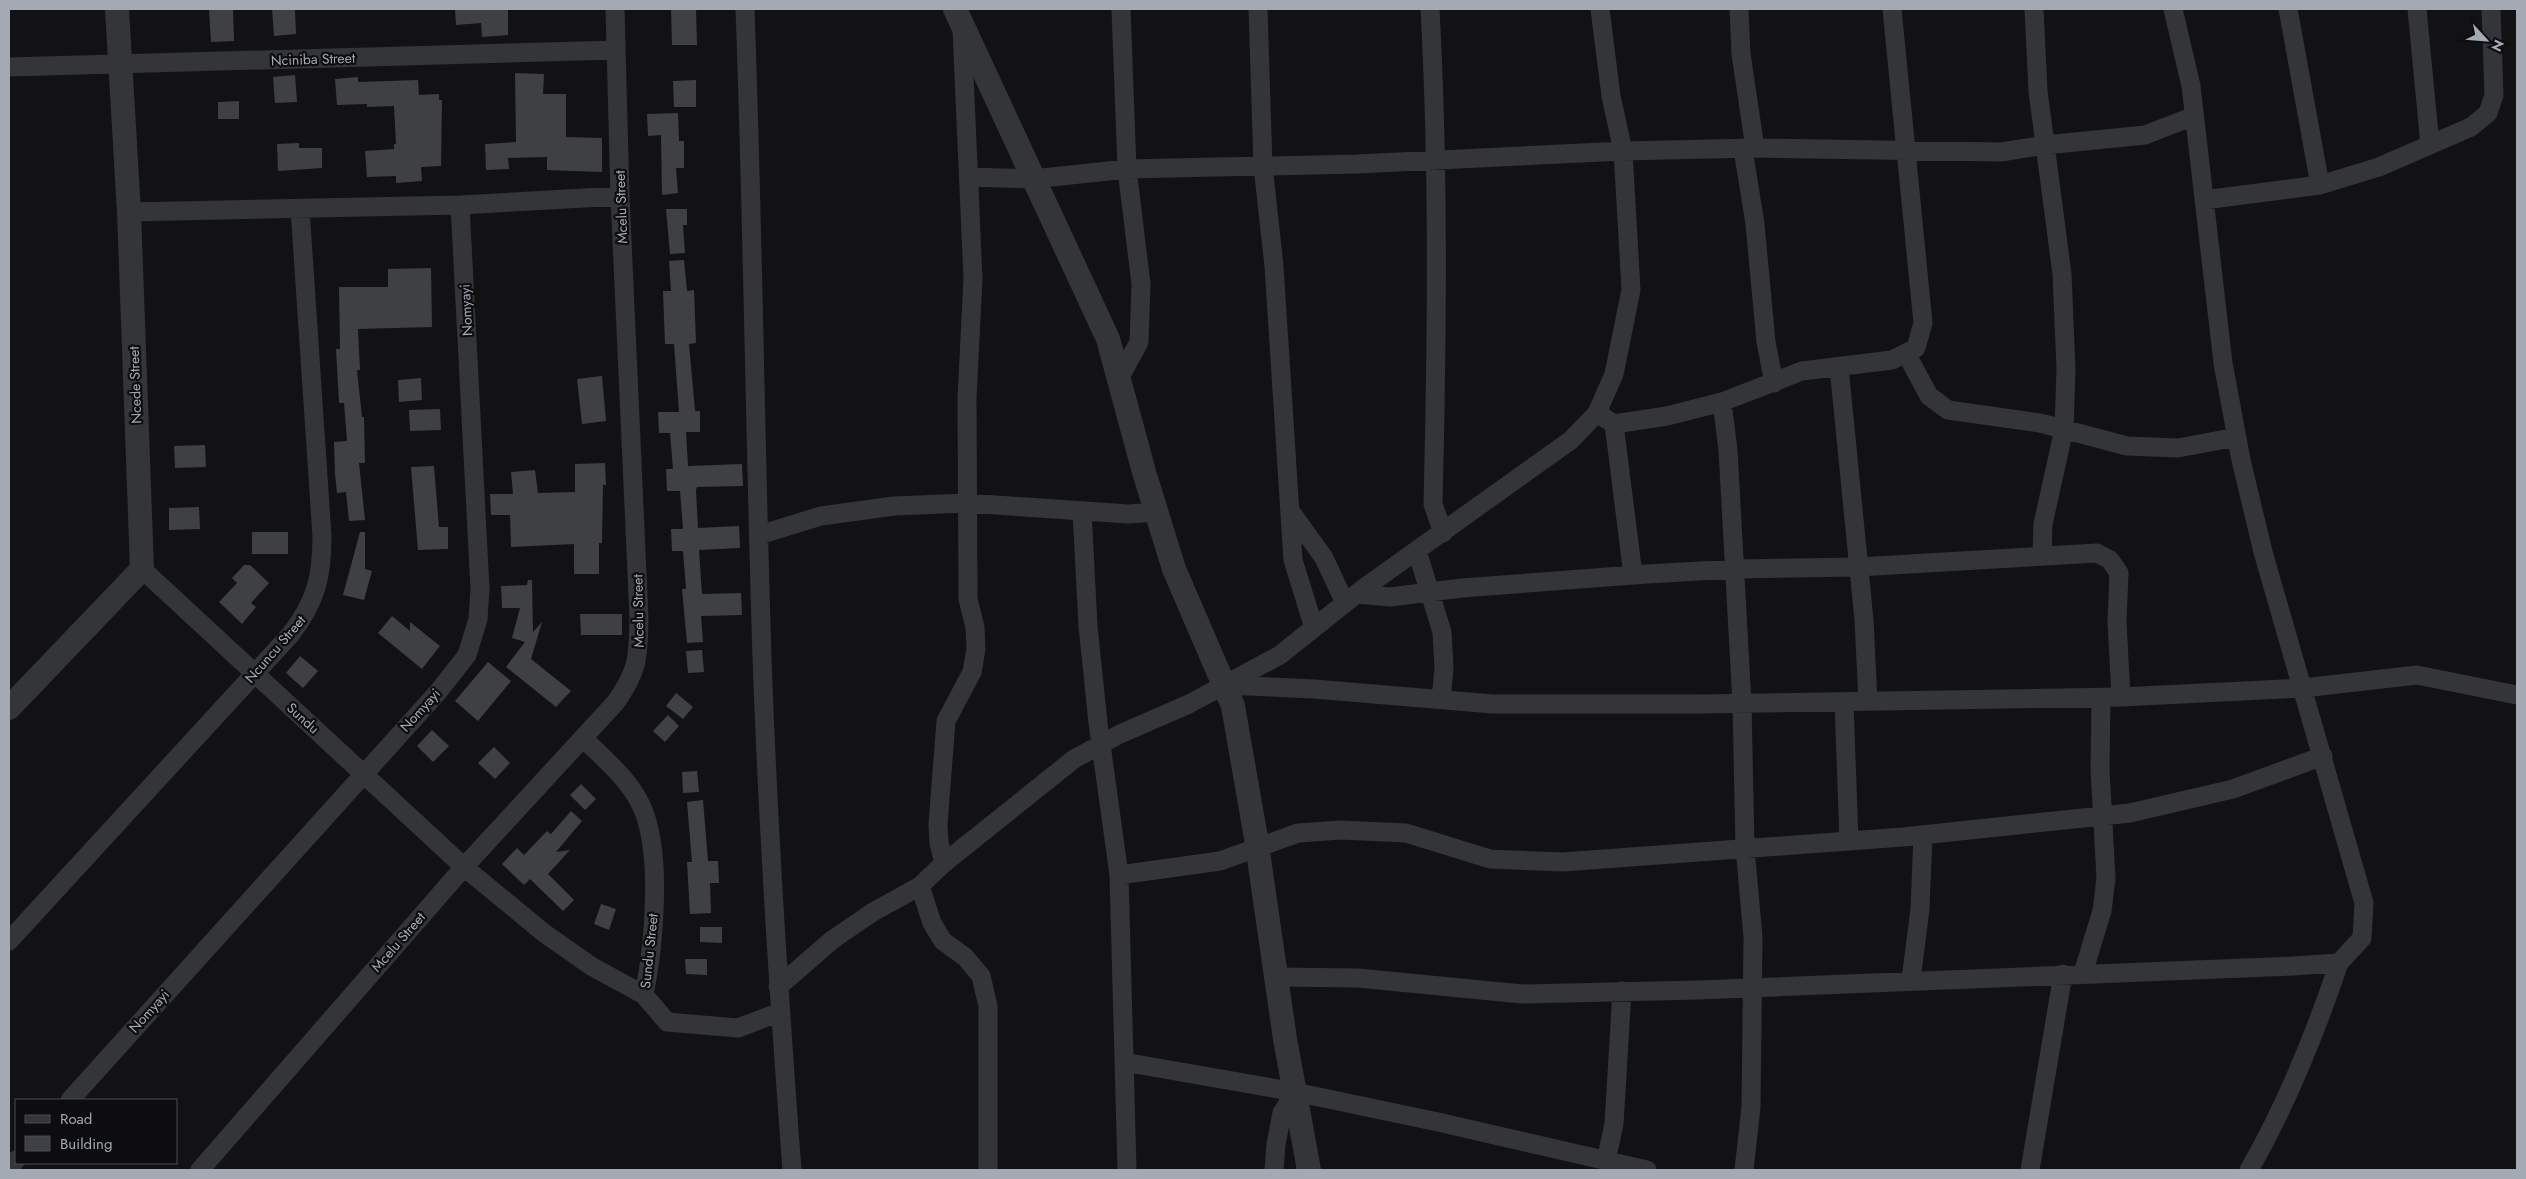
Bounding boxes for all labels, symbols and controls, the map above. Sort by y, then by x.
north arrow [2461,15,2511,65]
text: N [2486,36,2509,55]
street label: Nciniba Street [270,48,356,70]
street label: Mcelu Street [610,169,632,244]
street label: Nomyayi [455,284,477,336]
street label: Ncede Street [124,345,146,424]
street label: Mcelu Street [627,573,649,648]
street label: Ncuncu Street [240,610,310,687]
street label: Nomyayi [395,684,445,736]
street label: Sundu [282,698,324,738]
street label: Mcelu Street [366,907,430,976]
street label: Sundu Street [635,912,663,989]
street label: Nomyayi [124,985,174,1037]
legend [15,1099,178,1164]
text: Road [60,1108,92,1130]
text: Building [60,1133,112,1155]

